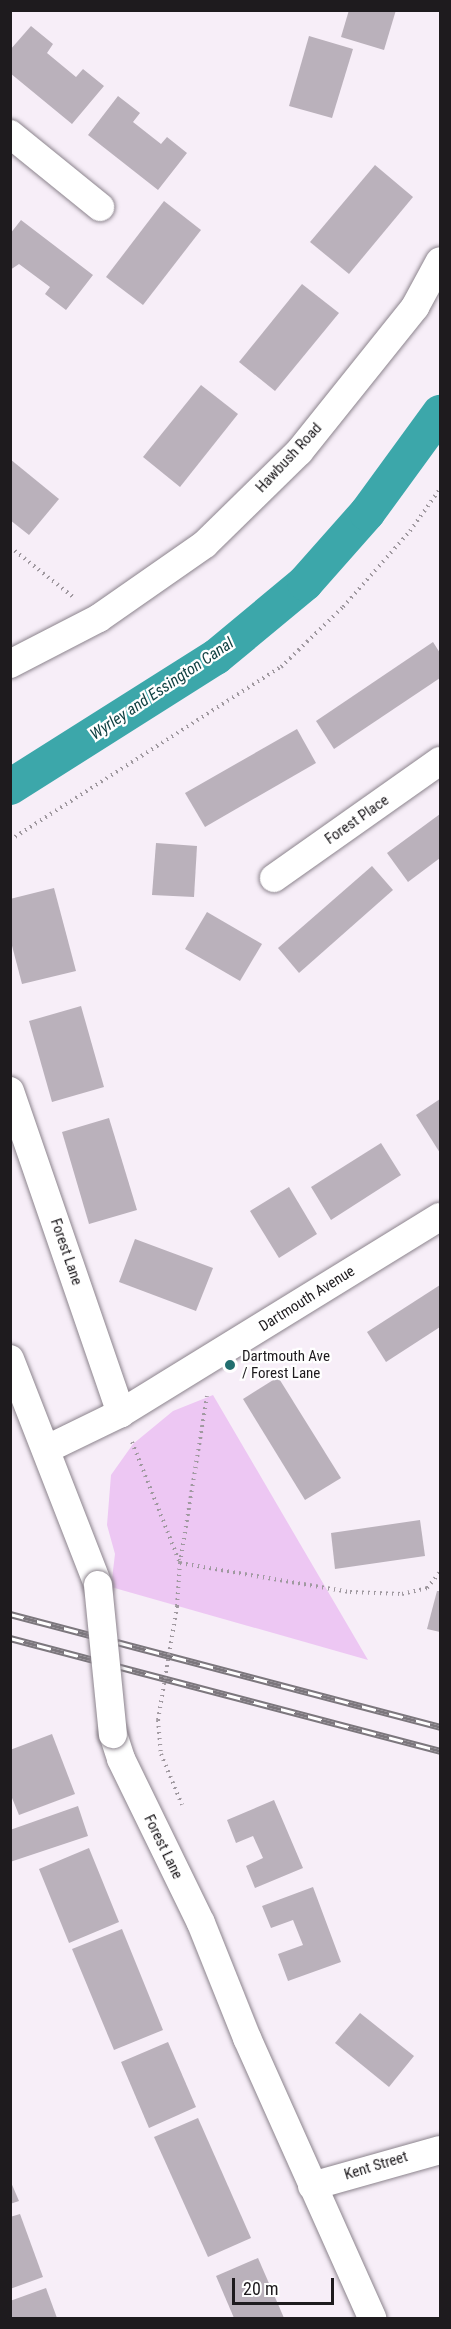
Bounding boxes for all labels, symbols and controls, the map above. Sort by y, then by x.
street label: Hawbush Road [252,419,326,497]
water label: Wyrley and Essington Canal [87,634,237,744]
street label: Forest Place [322,791,392,849]
street label: Forest Lane [46,1216,86,1288]
street label: Dartmouth Avenue [256,1262,358,1336]
place label: Dartmouth Ave / Forest Lane [242,1347,330,1382]
marker: Dartmouth Ave / Forest Lane [223,1358,237,1372]
street label: Forest Lane [140,1812,186,1882]
street label: Kent Street [342,2148,410,2184]
scale bar [235,2266,337,2304]
text: 20 m [243,2278,278,2299]

